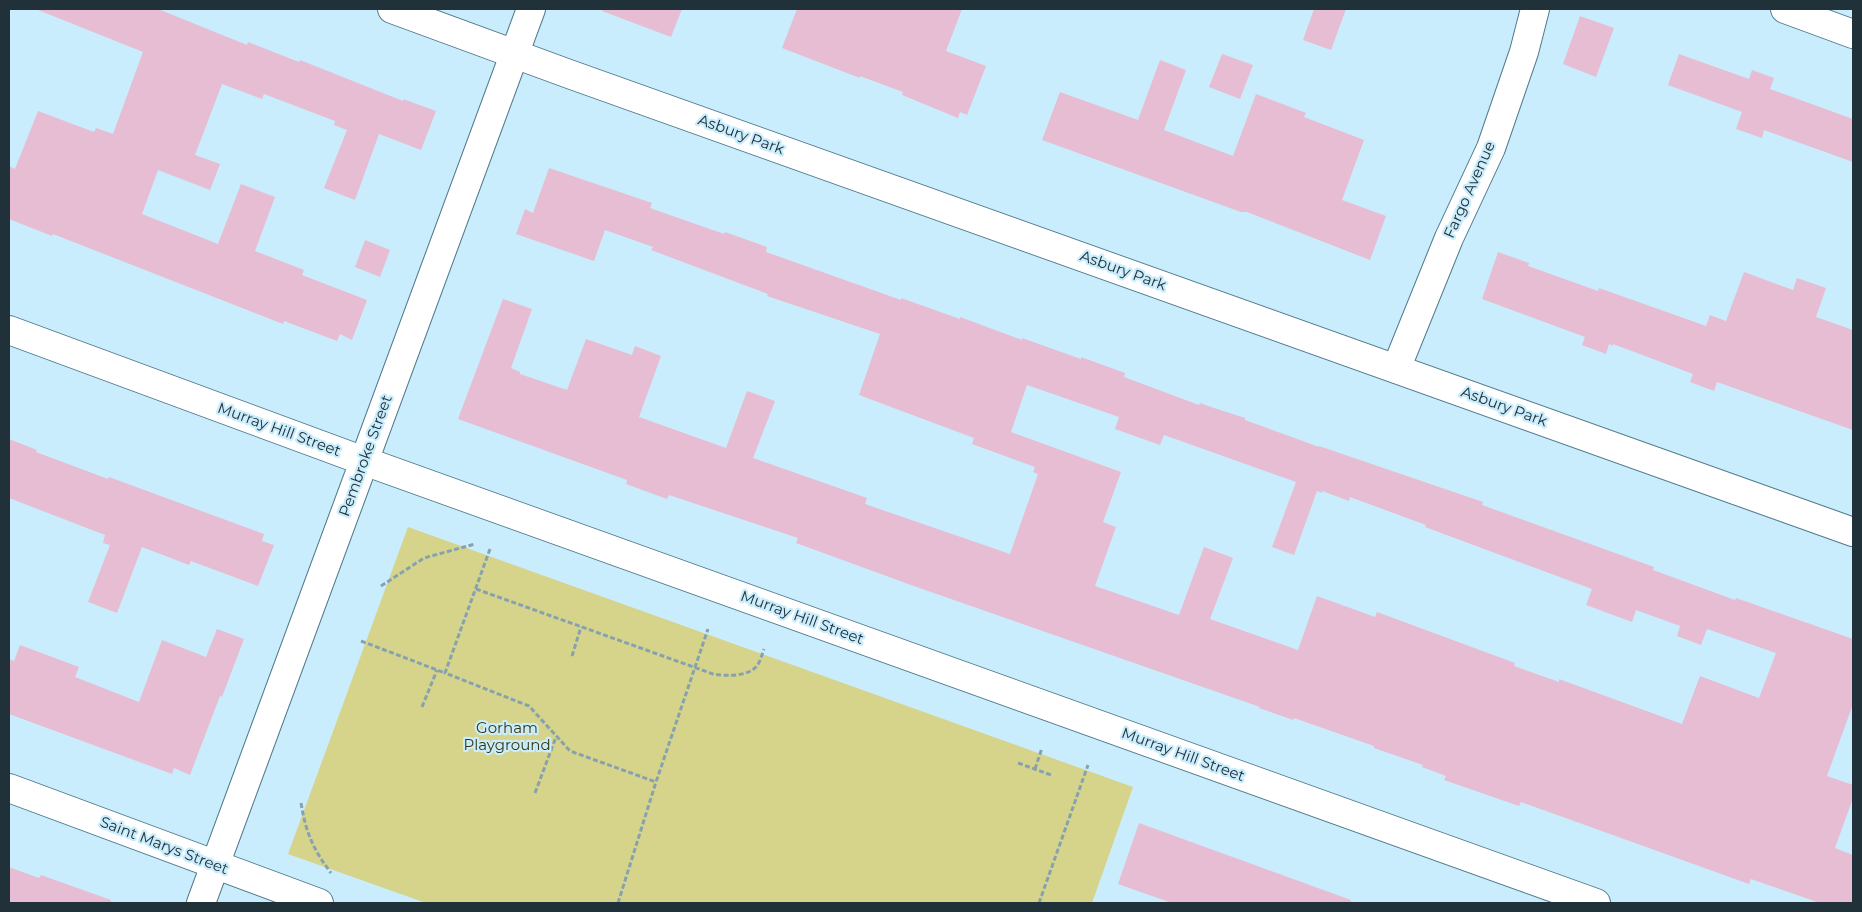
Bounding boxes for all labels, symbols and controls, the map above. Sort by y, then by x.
street label: Asbury Park [695,111,787,159]
street label: Fargo Avenue [1441,139,1499,241]
street label: Asbury Park [1077,247,1169,295]
street label: Asbury Park [1458,383,1550,431]
street label: Pembroke Street [336,393,396,519]
street label: Murray Hill Street [215,399,343,461]
street label: Murray Hill Street [738,587,866,649]
park label: Gorham Playground [463,720,551,755]
street label: Murray Hill Street [1119,724,1247,786]
street label: Saint Marys Street [97,813,231,879]

